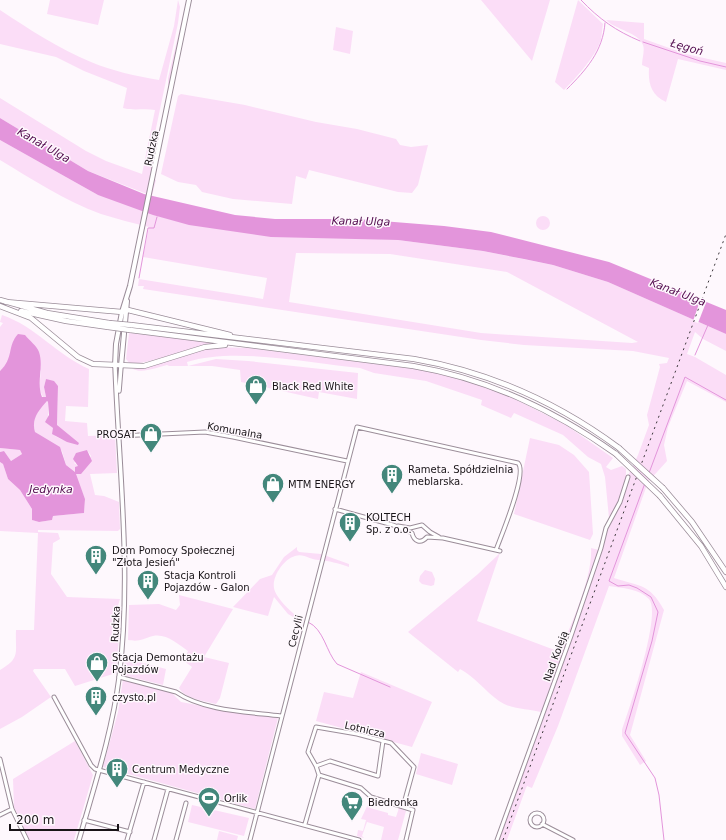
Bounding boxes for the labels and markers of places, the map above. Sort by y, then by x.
shop icon: Black Red White [243,373,269,406]
place label: Black Red White [272,381,354,392]
shop icon: PROSAT [138,421,164,454]
place label: PROSAT [96,429,137,440]
building icon: Rameta. Spółdzielnia meblarska. [379,462,405,495]
place label: Rameta. Spółdzielnia meblarska. [408,464,513,487]
shop icon: MTM ENERGY [260,471,286,504]
place label: MTM ENERGY [288,479,356,490]
building icon: KOLTECH Sp. z o.o. [337,510,363,543]
place label: KOLTECH Sp. z o.o. [366,512,412,535]
building icon: Dom Pomocy Społecznej "Złota Jesień" [83,543,109,576]
place label: Dom Pomocy Społecznej "Złota Jesień" [112,545,235,568]
building icon: Stacja Kontroli Pojazdów - Galon [135,568,161,601]
place label: Stacja Kontroli Pojazdów - Galon [164,570,250,593]
shop icon: Stacja Demontażu Pojazdów [84,650,110,683]
place label: Stacja Demontażu Pojazdów [112,652,204,675]
building icon: czysto.pl [83,684,109,717]
place label: czysto.pl [112,692,156,703]
building icon: Centrum Medyczne [104,756,130,789]
place label: Centrum Medyczne [132,764,229,775]
sports icon: Orlik [196,785,222,818]
supermarket icon: Biedronka [339,789,365,822]
place label: Orlik [224,793,248,804]
place label: Biedronka [368,797,418,808]

